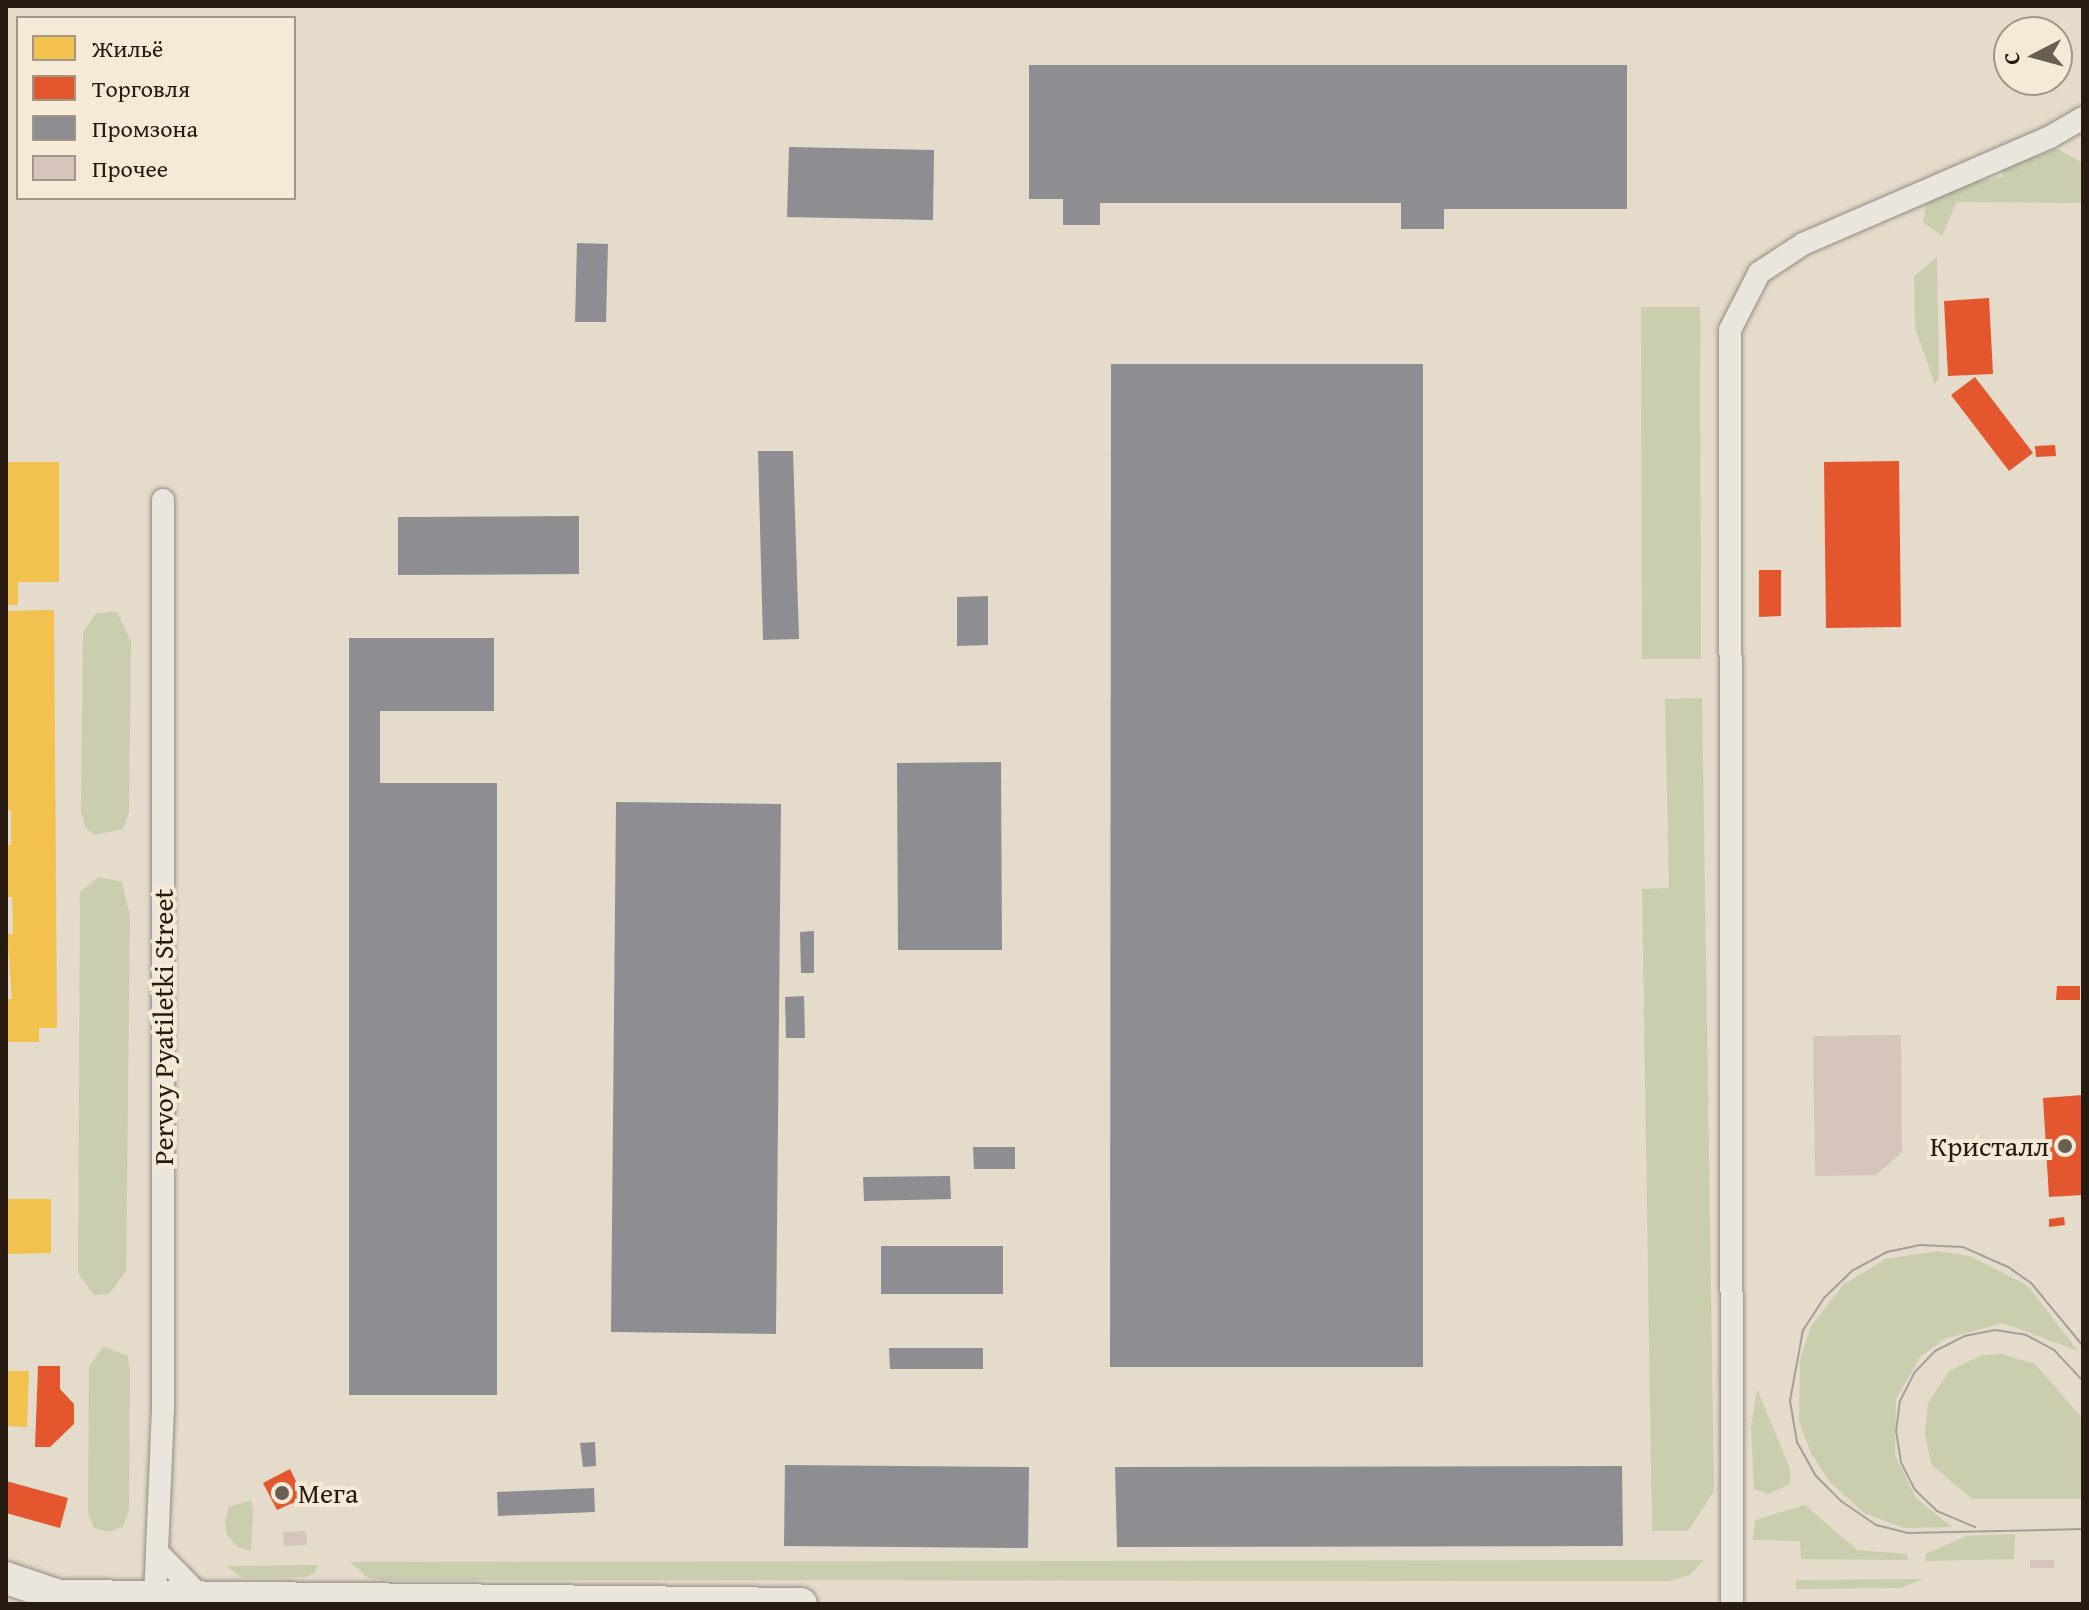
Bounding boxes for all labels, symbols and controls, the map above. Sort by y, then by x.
legend [16,16,296,200]
north arrow [1993,16,2073,96]
text: Жильё [92,31,163,66]
text: С [1995,50,2028,66]
text: Торговля [92,71,190,106]
text: Промзона [92,111,198,146]
text: Прочее [92,151,168,186]
street label: Pervoy Pyatiletki Street [146,888,180,1166]
place label: Кристалл [1930,1129,2049,1163]
marker: Кристалл [2056,1137,2074,1155]
place label: Мега [298,1476,358,1510]
marker: Мега [273,1484,291,1502]

